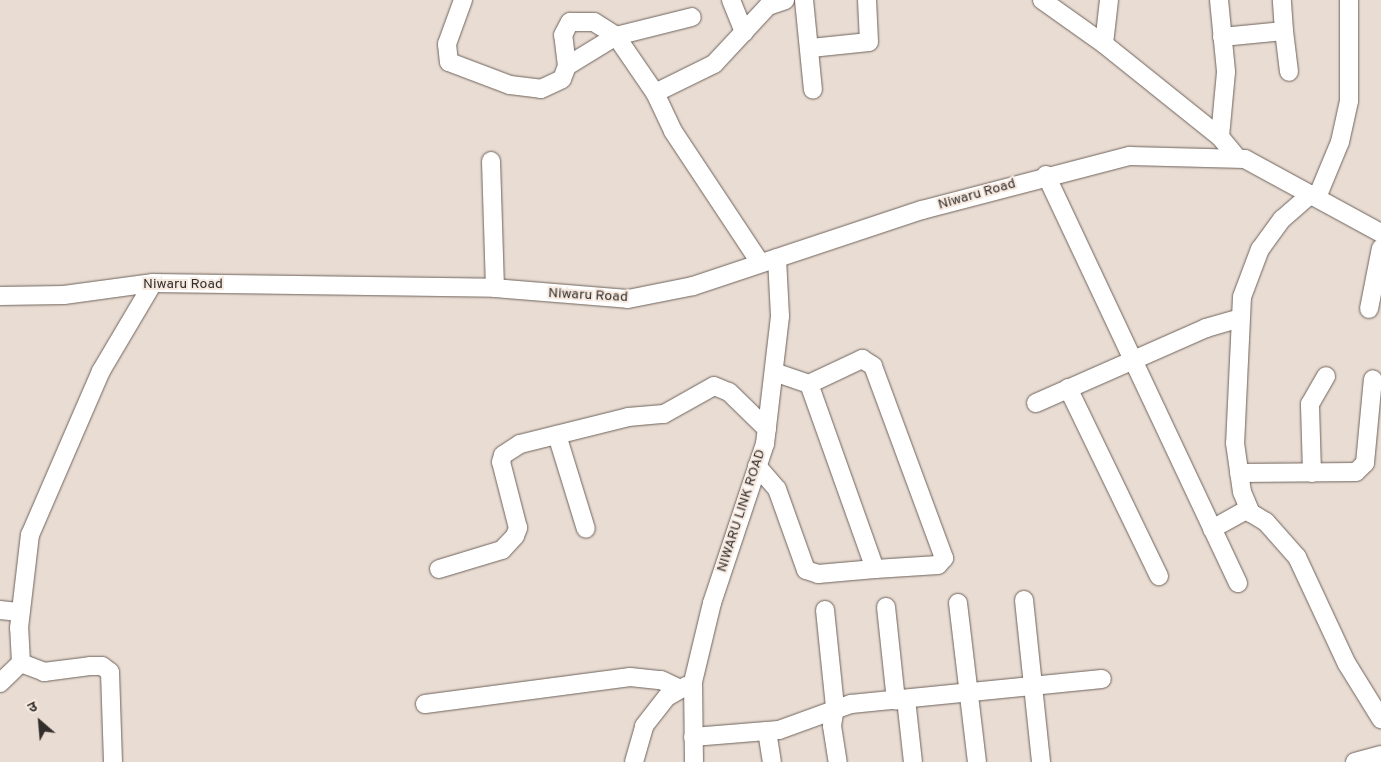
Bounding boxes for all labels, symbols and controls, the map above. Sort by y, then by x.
street label: Niwaru Road [936,176,1018,214]
street label: Niwaru Road [143,277,223,293]
street label: Niwaru Road [548,286,628,306]
street label: NIWARU LINK ROAD [714,448,770,574]
north arrow [15,697,65,747]
text: उ [25,699,40,718]

